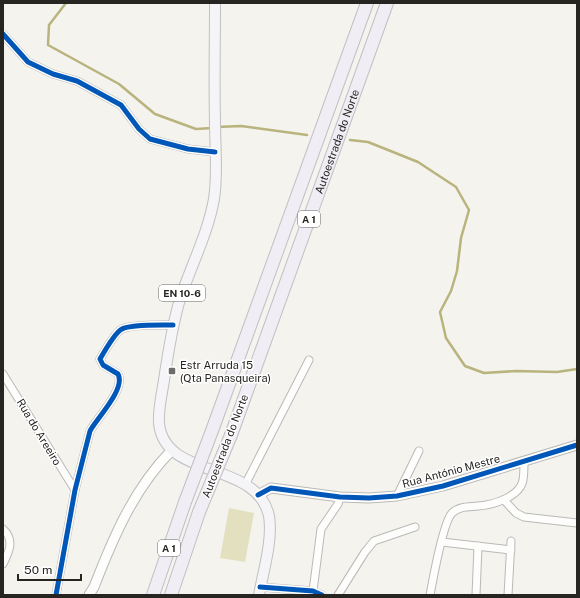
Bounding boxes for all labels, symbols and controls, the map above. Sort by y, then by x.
street label: Autoestrada do Norte [313,88,361,195]
road number: A 1 [298,211,320,227]
road number: EN 10-6 [159,285,205,301]
place label: Estr Arruda 15 (Qta Panasqueira) [180,359,271,384]
marker: Estr Arruda 15 (Qta Panasqueira) [167,366,177,376]
street label: Autoestrada do Norte [200,392,250,500]
street label: Rua do Areeiro [14,397,64,467]
street label: Rua António Mestre [401,452,501,490]
road number: A 1 [158,540,180,556]
scale bar [18,556,81,582]
text: 50 m [24,563,52,577]

